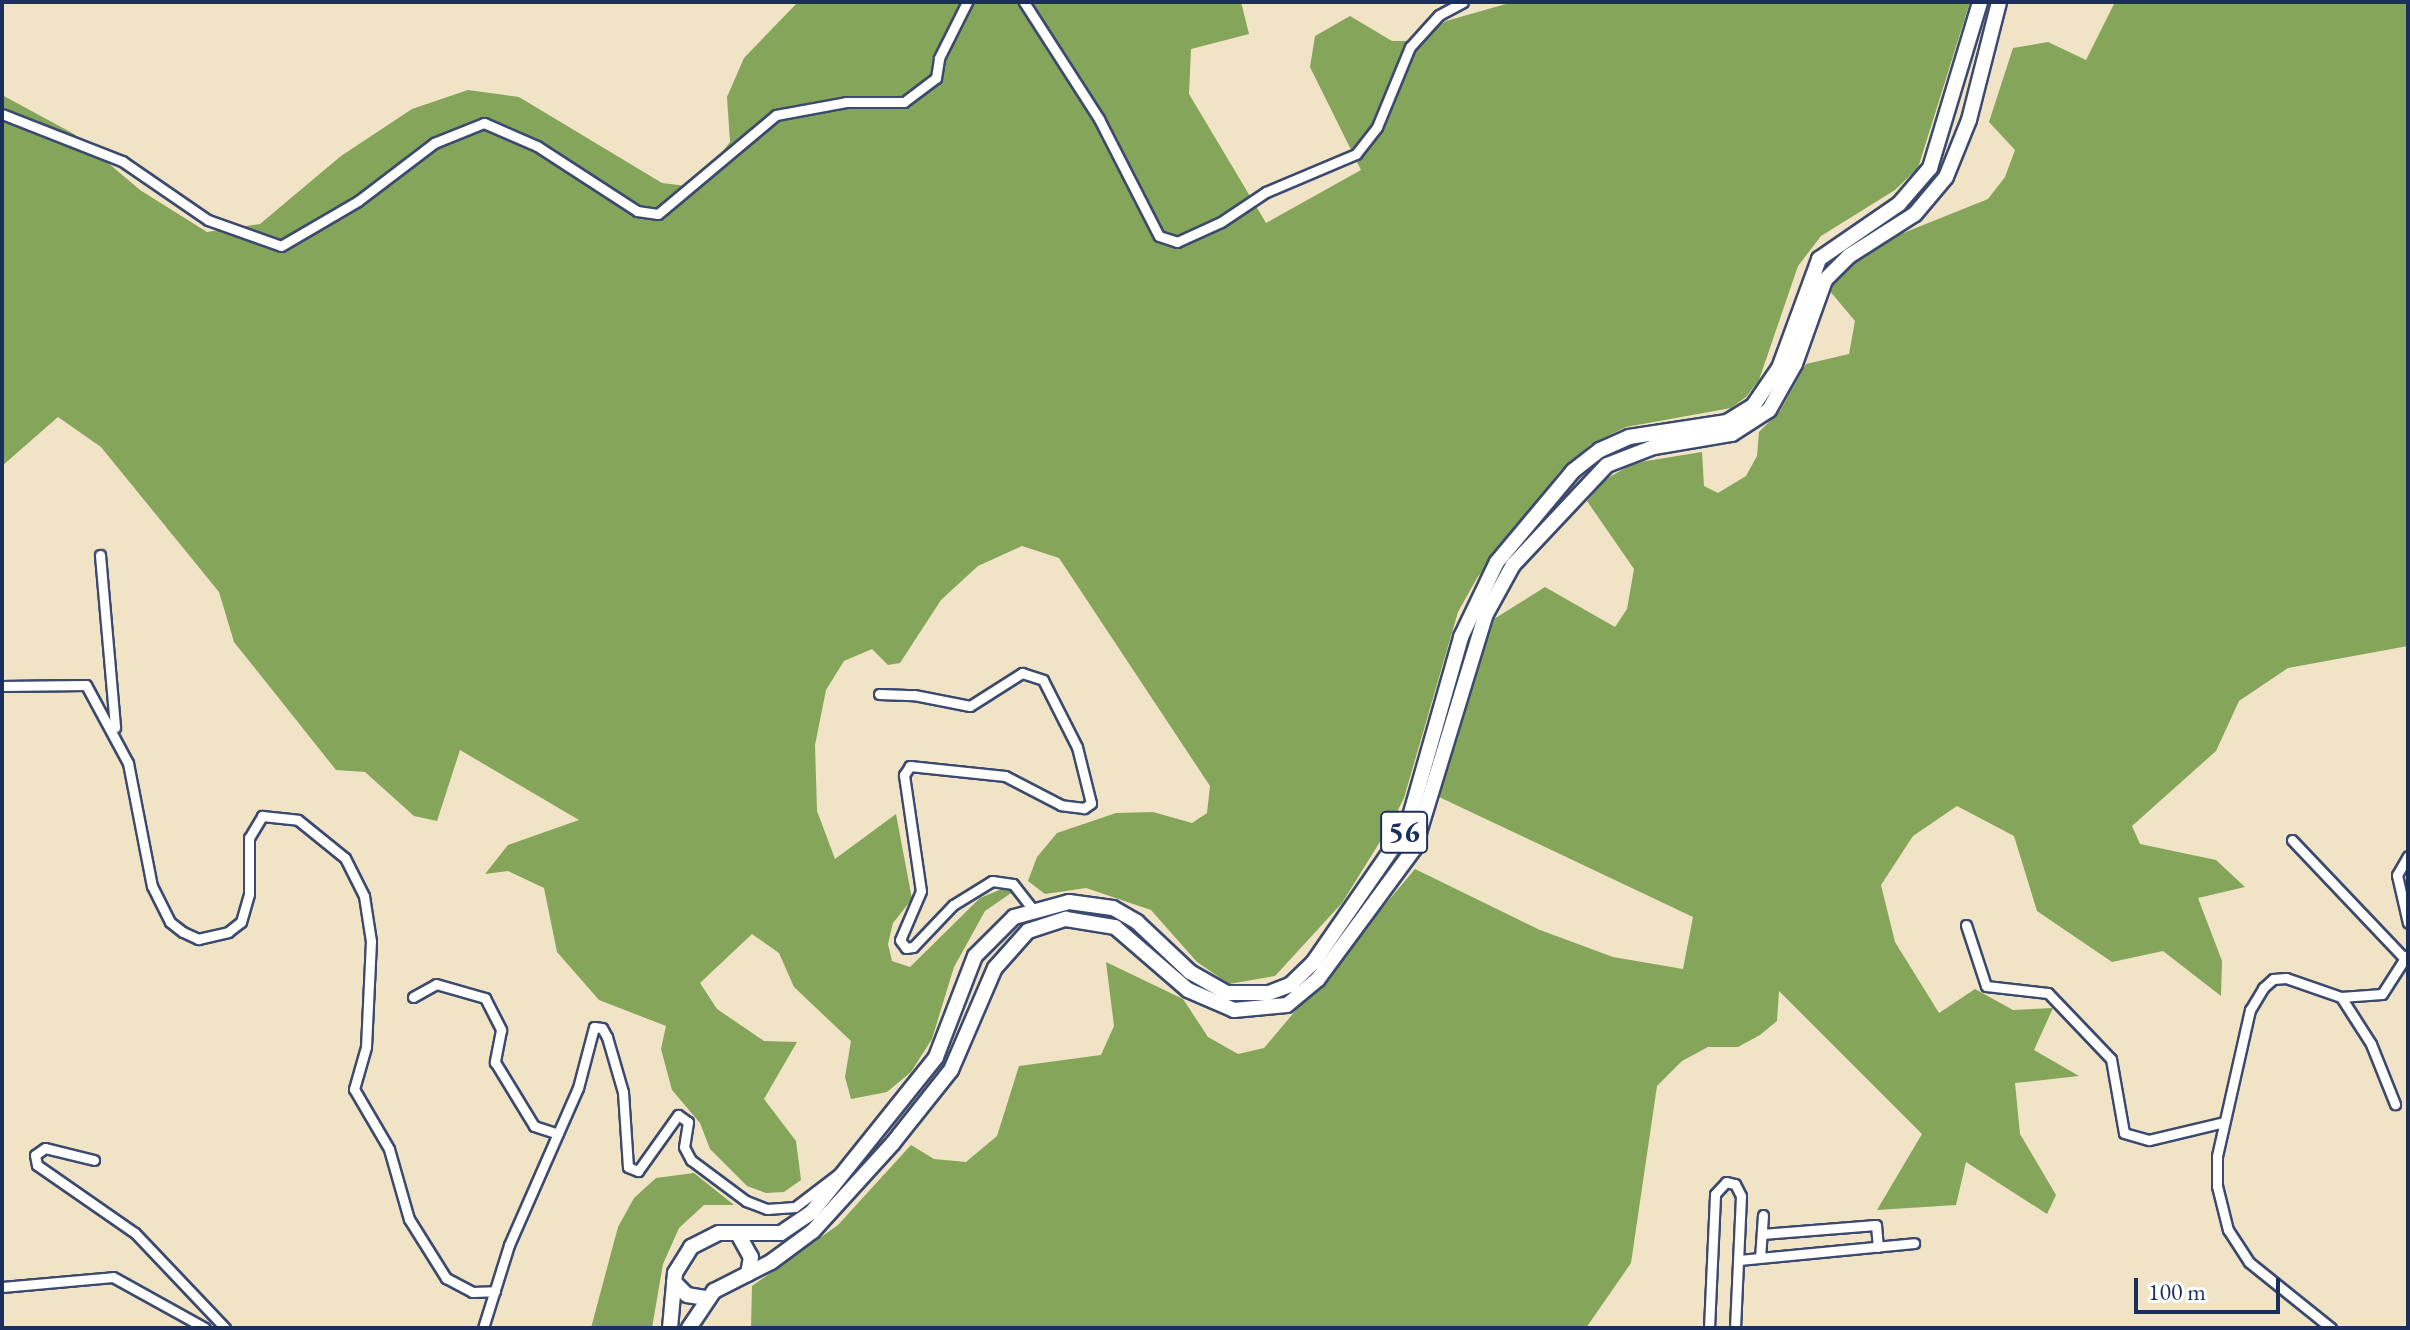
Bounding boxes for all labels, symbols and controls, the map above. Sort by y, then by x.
road number: 56 [1380,806,1428,858]
scale bar [2138,1262,2284,1312]
text: 100 m [2148,1276,2206,1307]

